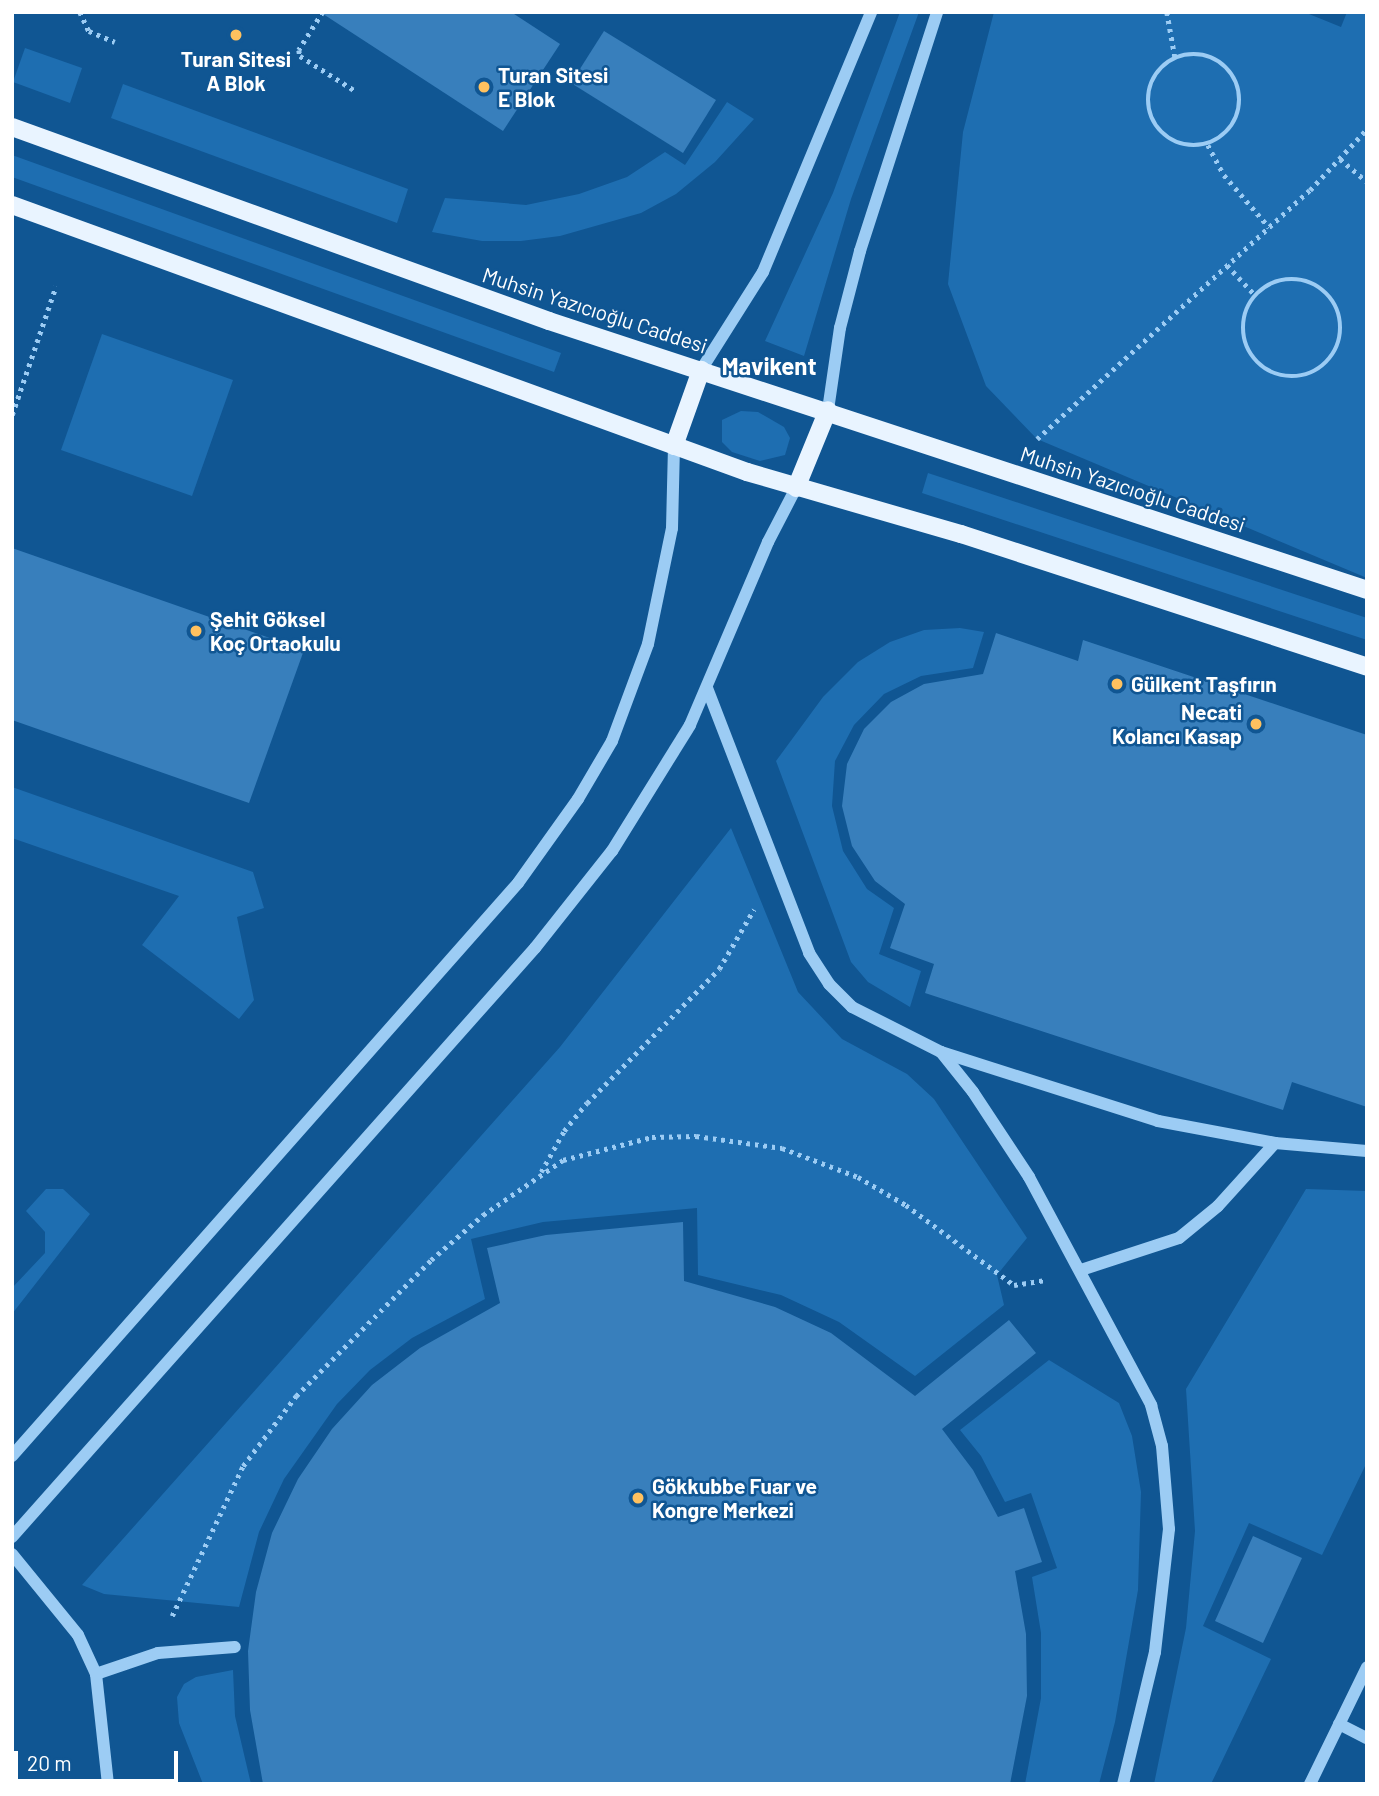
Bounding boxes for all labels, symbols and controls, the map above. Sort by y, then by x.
marker: Turan Sitesi A Blok [228,27,244,43]
place label: Turan Sitesi A Blok [181,46,291,96]
place label: Turan Sitesi E Blok [498,62,608,112]
marker: Turan Sitesi E Blok [476,79,492,95]
street label: Muhsin Yazıcıoğlu Caddesi [479,262,711,358]
district label: Mavikent [721,352,817,380]
street label: Muhsin Yazıcıoğlu Caddesi [1017,441,1249,537]
place label: Şehit Göksel Koç Ortaokulu [210,606,341,656]
marker: Şehit Göksel Koç Ortaokulu [188,623,204,639]
place label: Gülkent Taşfırın [1131,671,1277,697]
marker: Gülkent Taşfırın [1109,676,1125,692]
place label: Necati Kolancı Kasap [1112,699,1242,749]
marker: Necati Kolancı Kasap [1248,716,1264,732]
place label: Gökkubbe Fuar ve Kongre Merkezi [652,1473,817,1523]
marker: Gökkubbe Fuar ve Kongre Merkezi [630,1490,646,1506]
scale bar [18,1736,182,1780]
text: 20 m [27,1750,72,1775]

